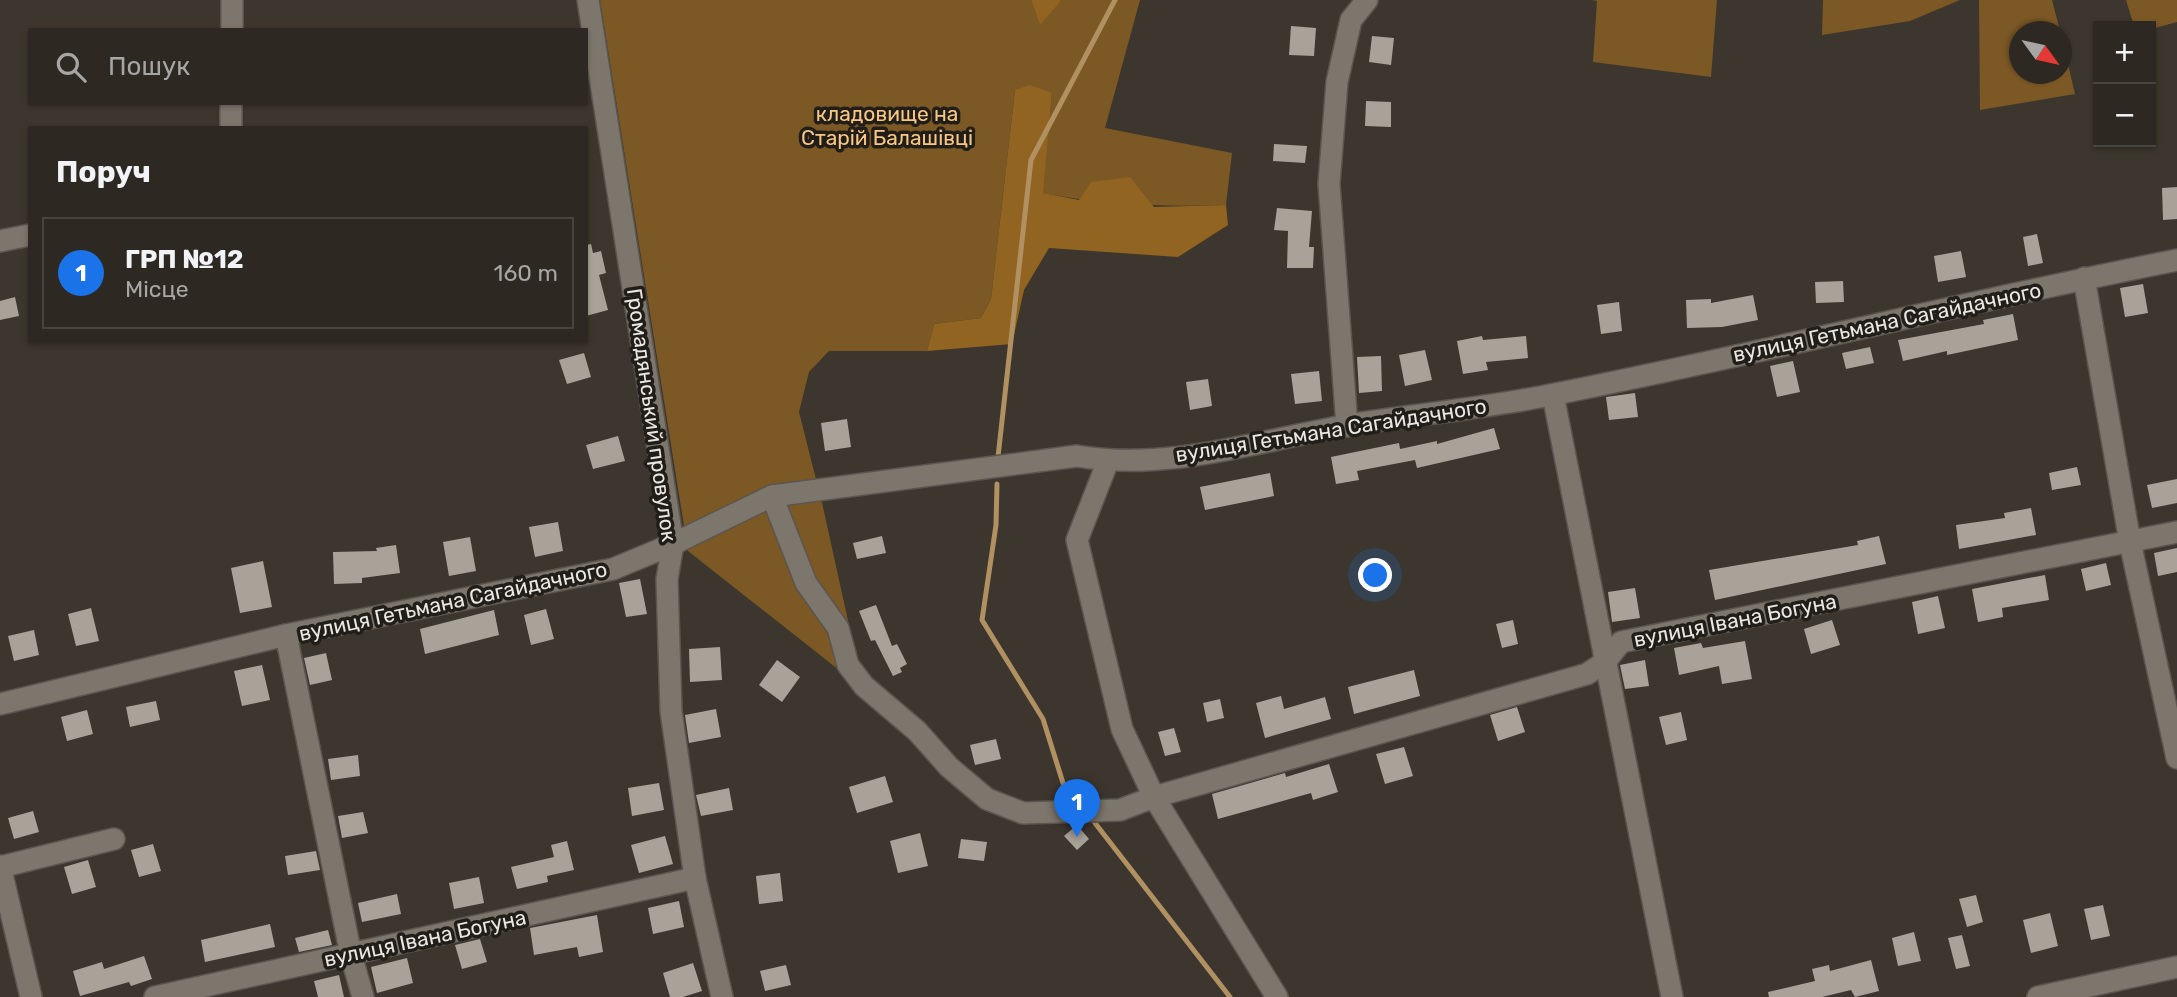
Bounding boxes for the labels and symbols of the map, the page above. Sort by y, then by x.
north arrow [2009,21,2072,84]
park label: кладовище на Старій Балашівці [801,101,973,150]
street label: вулиця Гетьмана Сагайдачного [1731,277,2043,367]
street label: Громадянський провулок [622,287,682,543]
street label: вулиця Гетьмана Сагайдачного [1174,393,1488,467]
street label: вулиця Гетьмана Сагайдачного [297,556,609,646]
your location [1358,558,1392,592]
street label: вулиця Івана Богуна [1631,588,1839,652]
pin: 1 [1054,779,1100,837]
street label: вулиця Івана Богуна [322,904,528,972]

